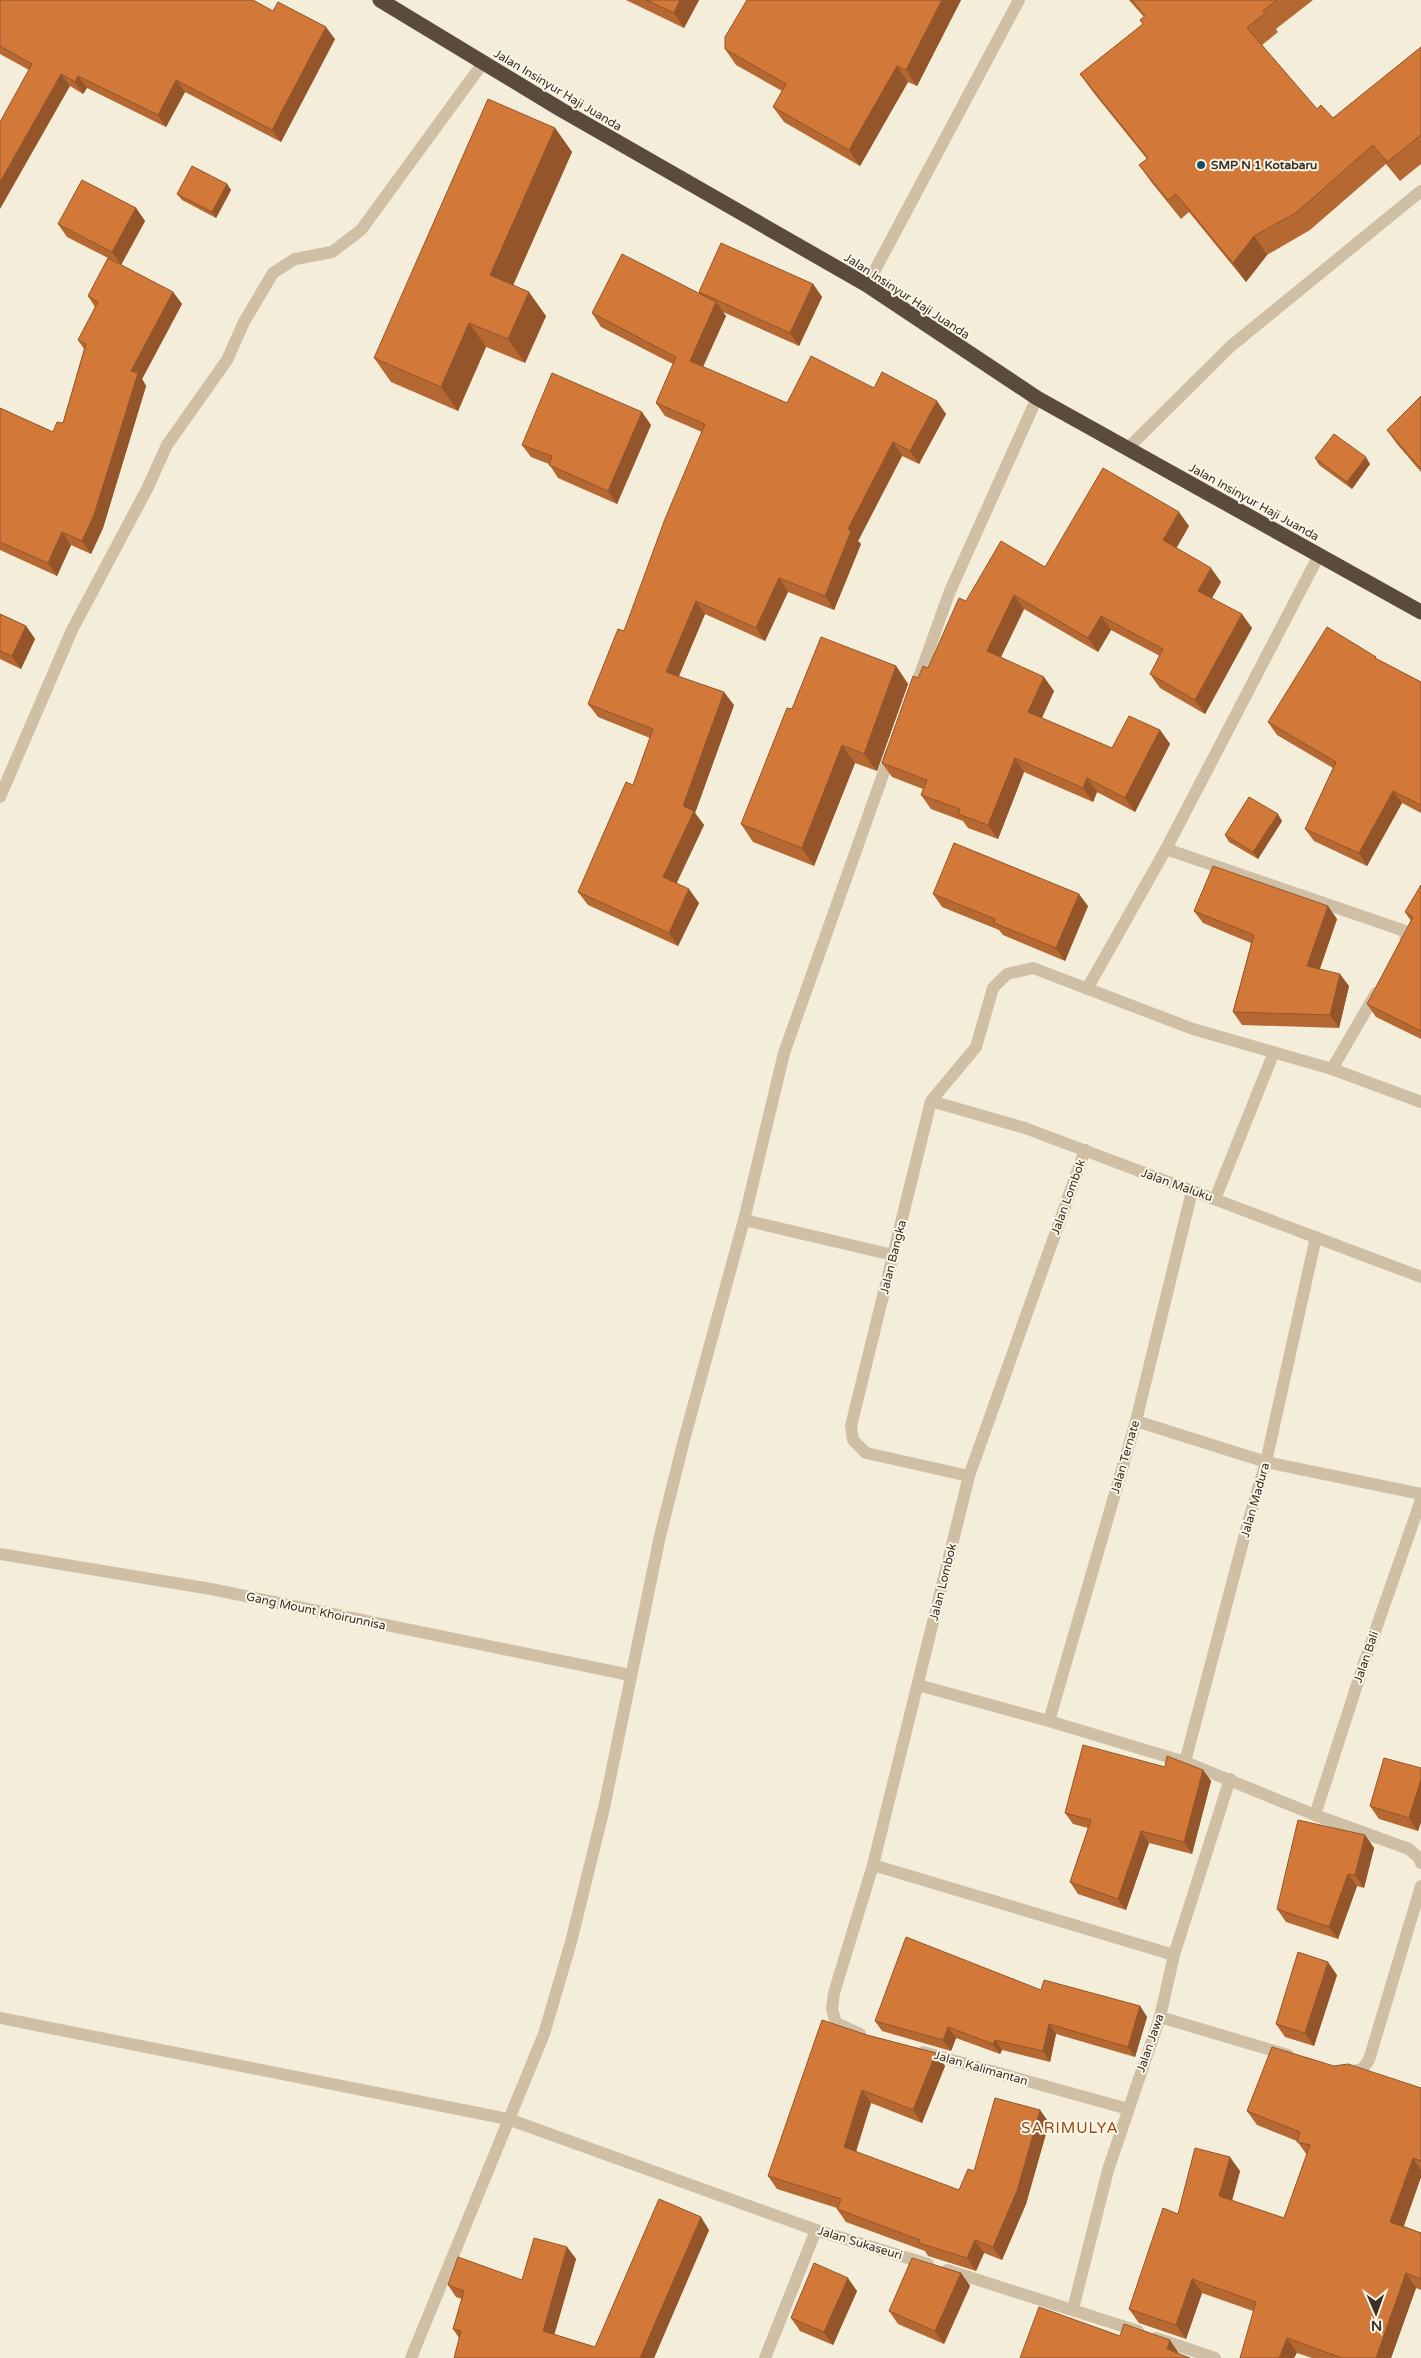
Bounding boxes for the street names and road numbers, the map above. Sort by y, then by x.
street label: Jalan Insinyur Haji Juanda [492,46,624,134]
street label: Jalan Insinyur Haji Juanda [842,250,972,342]
street label: Jalan Insinyur Haji Juanda [1186,460,1322,544]
street label: Jalan Lombok [1048,1157,1088,1237]
street label: Jalan Maluku [1139,1166,1215,1204]
street label: Jalan Bangka [877,1219,909,1295]
street label: Jalan Ternate [1108,1419,1142,1495]
street label: Jalan Madura [1238,1461,1272,1539]
street label: Jalan Lombok [927,1541,959,1622]
street label: Gang Mount Khoirunnisa [245,1589,387,1633]
street label: Jalan Bali [1351,1629,1381,1685]
street label: Jalan Jawa [1133,2012,1167,2074]
street label: Jalan Kalimantan [933,2048,1029,2088]
street label: Jalan Sukaseuri [816,2223,904,2263]

